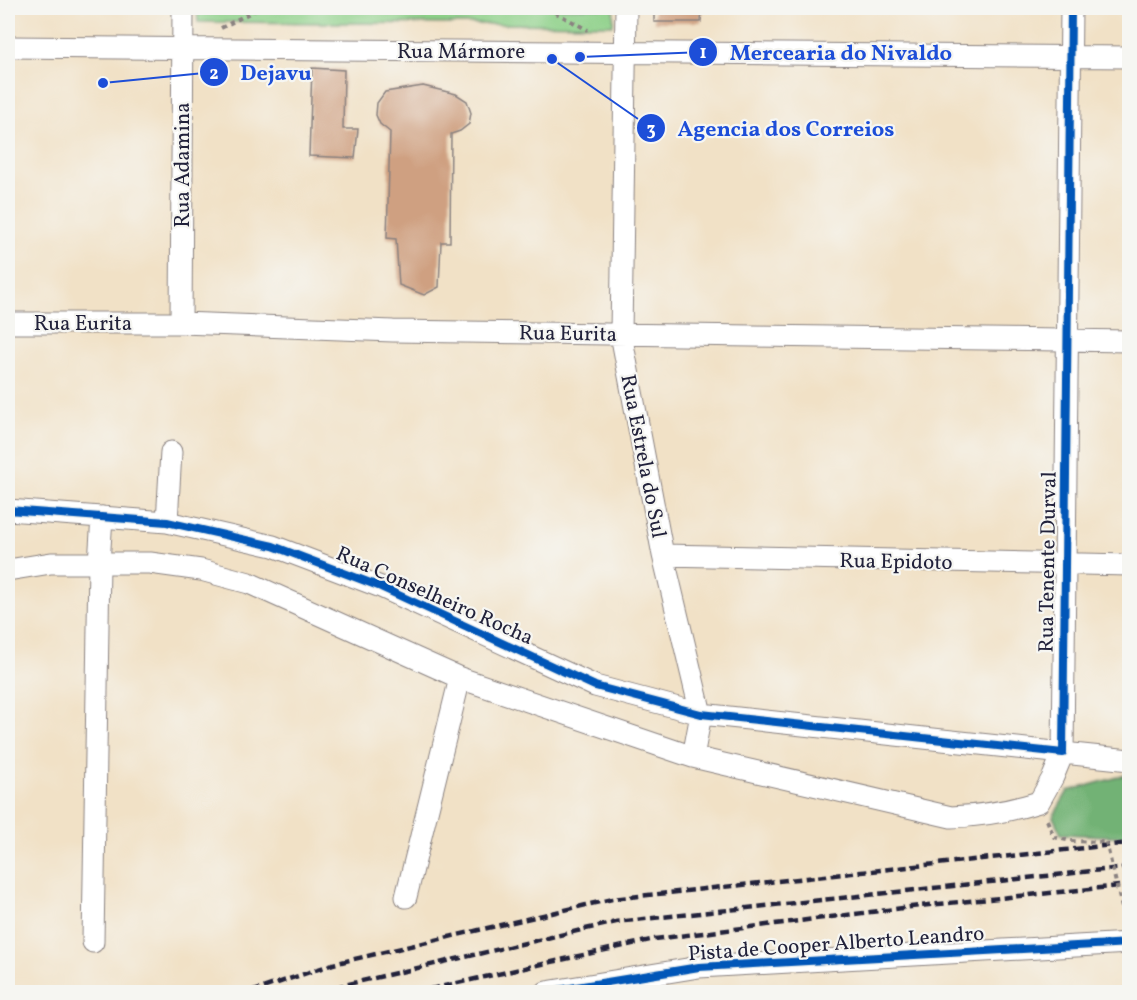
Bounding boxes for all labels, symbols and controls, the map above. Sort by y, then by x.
callout: Mercearia do Nivaldo [688,32,965,72]
street label: Rua Mármore [397,38,525,67]
text: Mercearia do Nivaldo [730,39,952,70]
text: 1 [699,41,707,66]
callout: Dejavu [199,52,324,92]
text: Dejavu [240,59,312,90]
text: 2 [209,62,219,87]
street label: Rua Adamina [169,102,198,228]
callout: Agencia dos Correios [636,108,907,148]
text: Agencia dos Correios [677,115,895,146]
text: 3 [646,118,656,143]
street label: Rua Eurita [34,310,132,339]
street label: Rua Eurita [519,319,617,350]
street label: Rua Estrela do Sul [612,372,673,541]
street label: Rua Tenente Durval [1032,471,1065,653]
street label: Rua Conselheiro Rocha [331,540,538,653]
street label: Rua Epidoto [839,547,953,578]
street label: Pista de Cooper Alberto Leandro [687,920,985,969]

